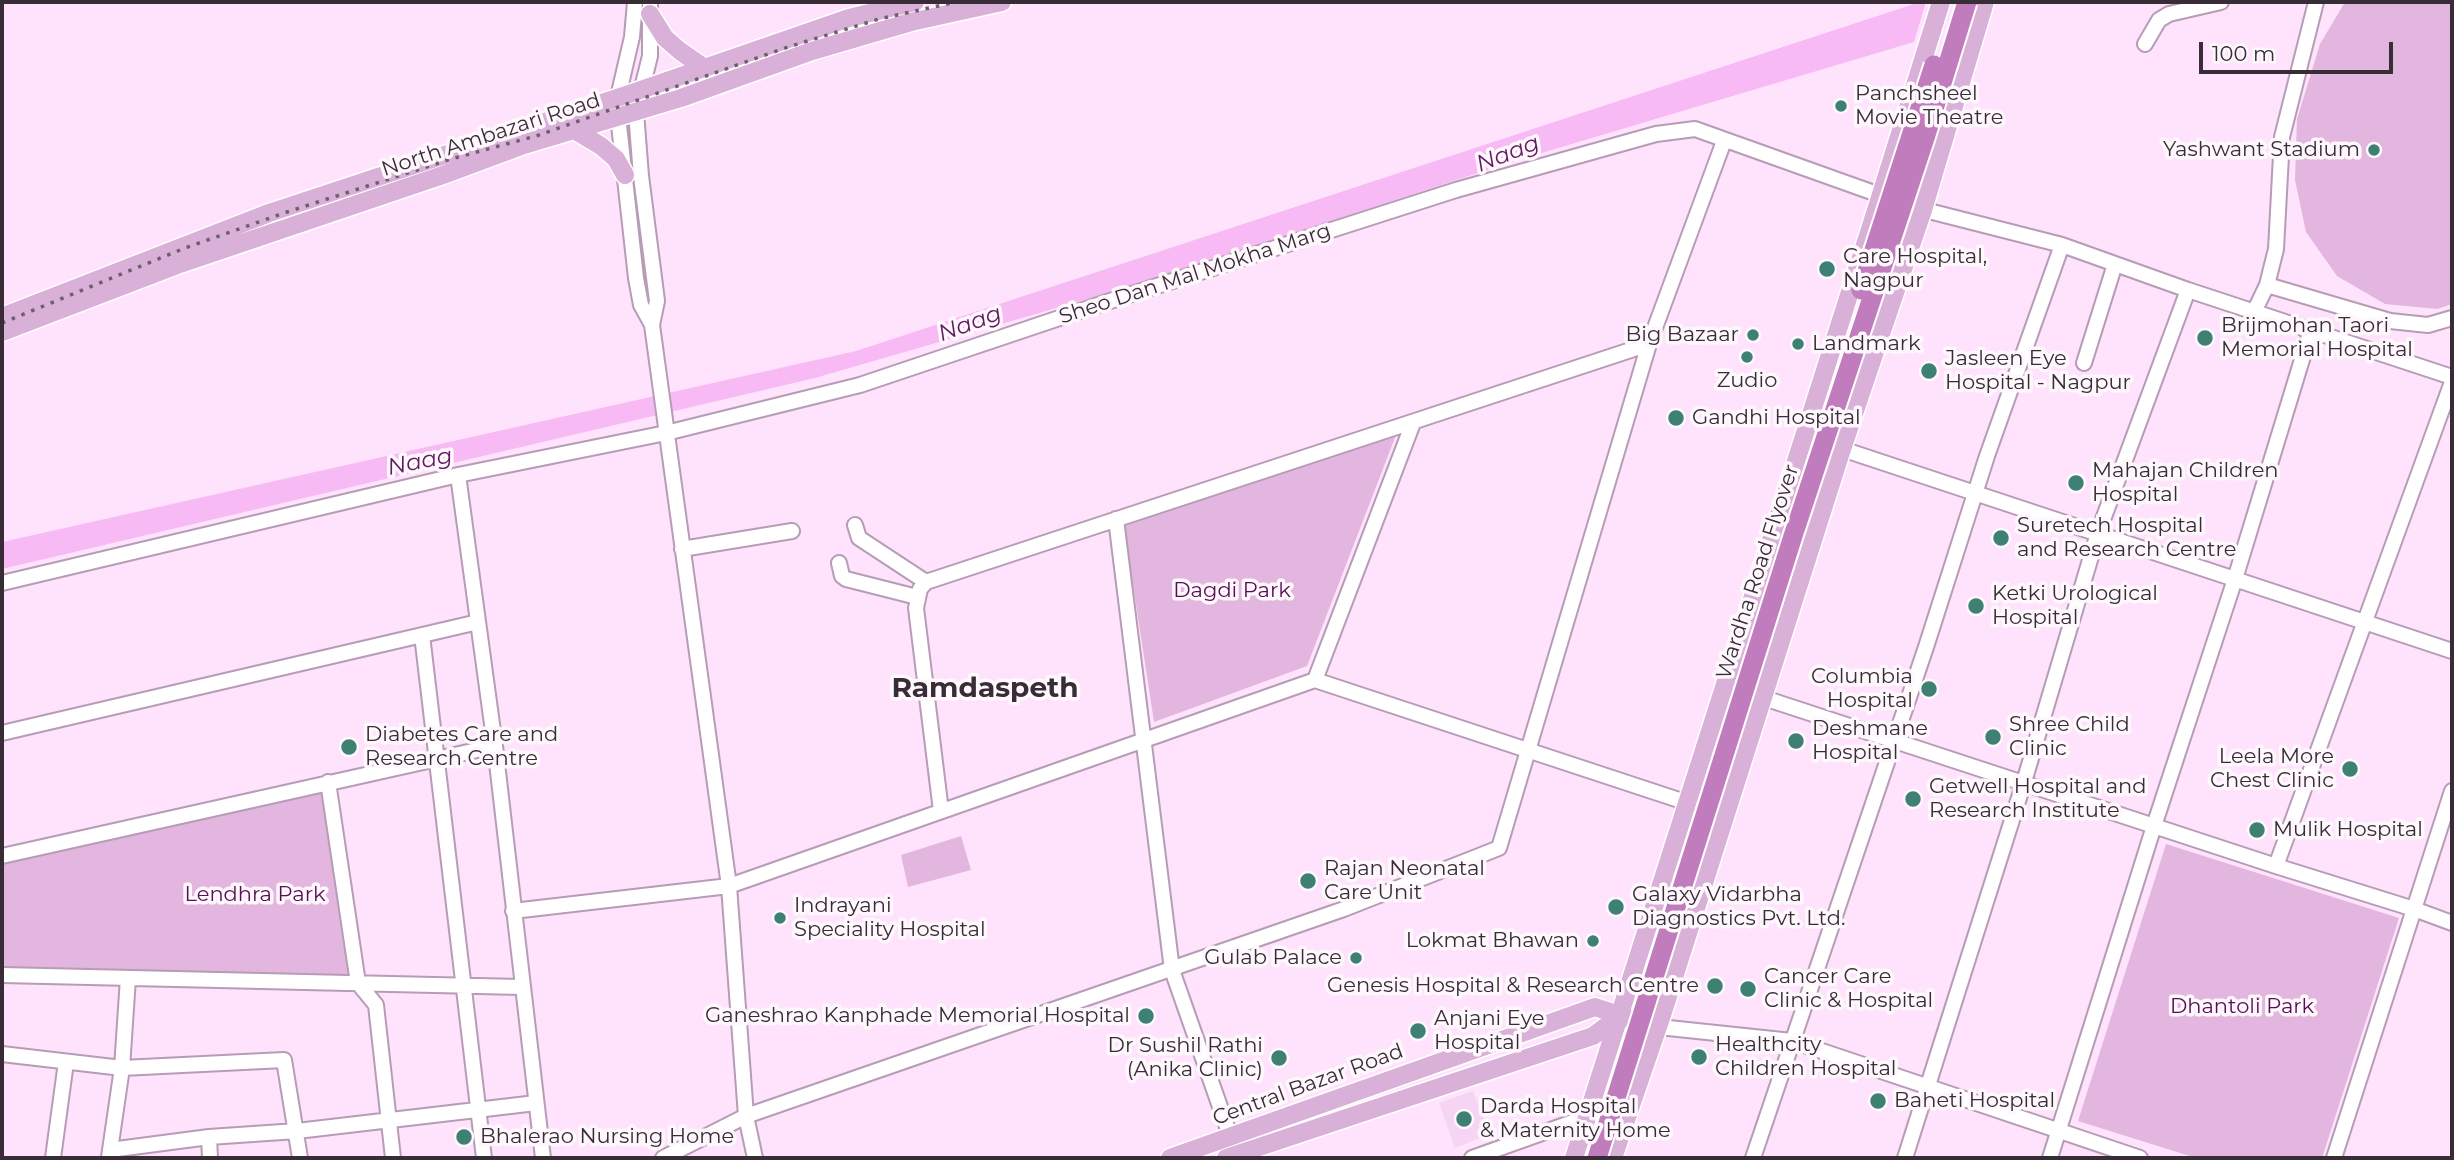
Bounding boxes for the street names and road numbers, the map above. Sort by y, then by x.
street label: North Ambazari Road [378,88,604,182]
street label: Sheo Dan Mal Mokha Marg [1056,218,1334,330]
street label: Wardha Road Flyover [1711,461,1805,683]
street label: Central Bazar Road [1209,1039,1407,1131]

